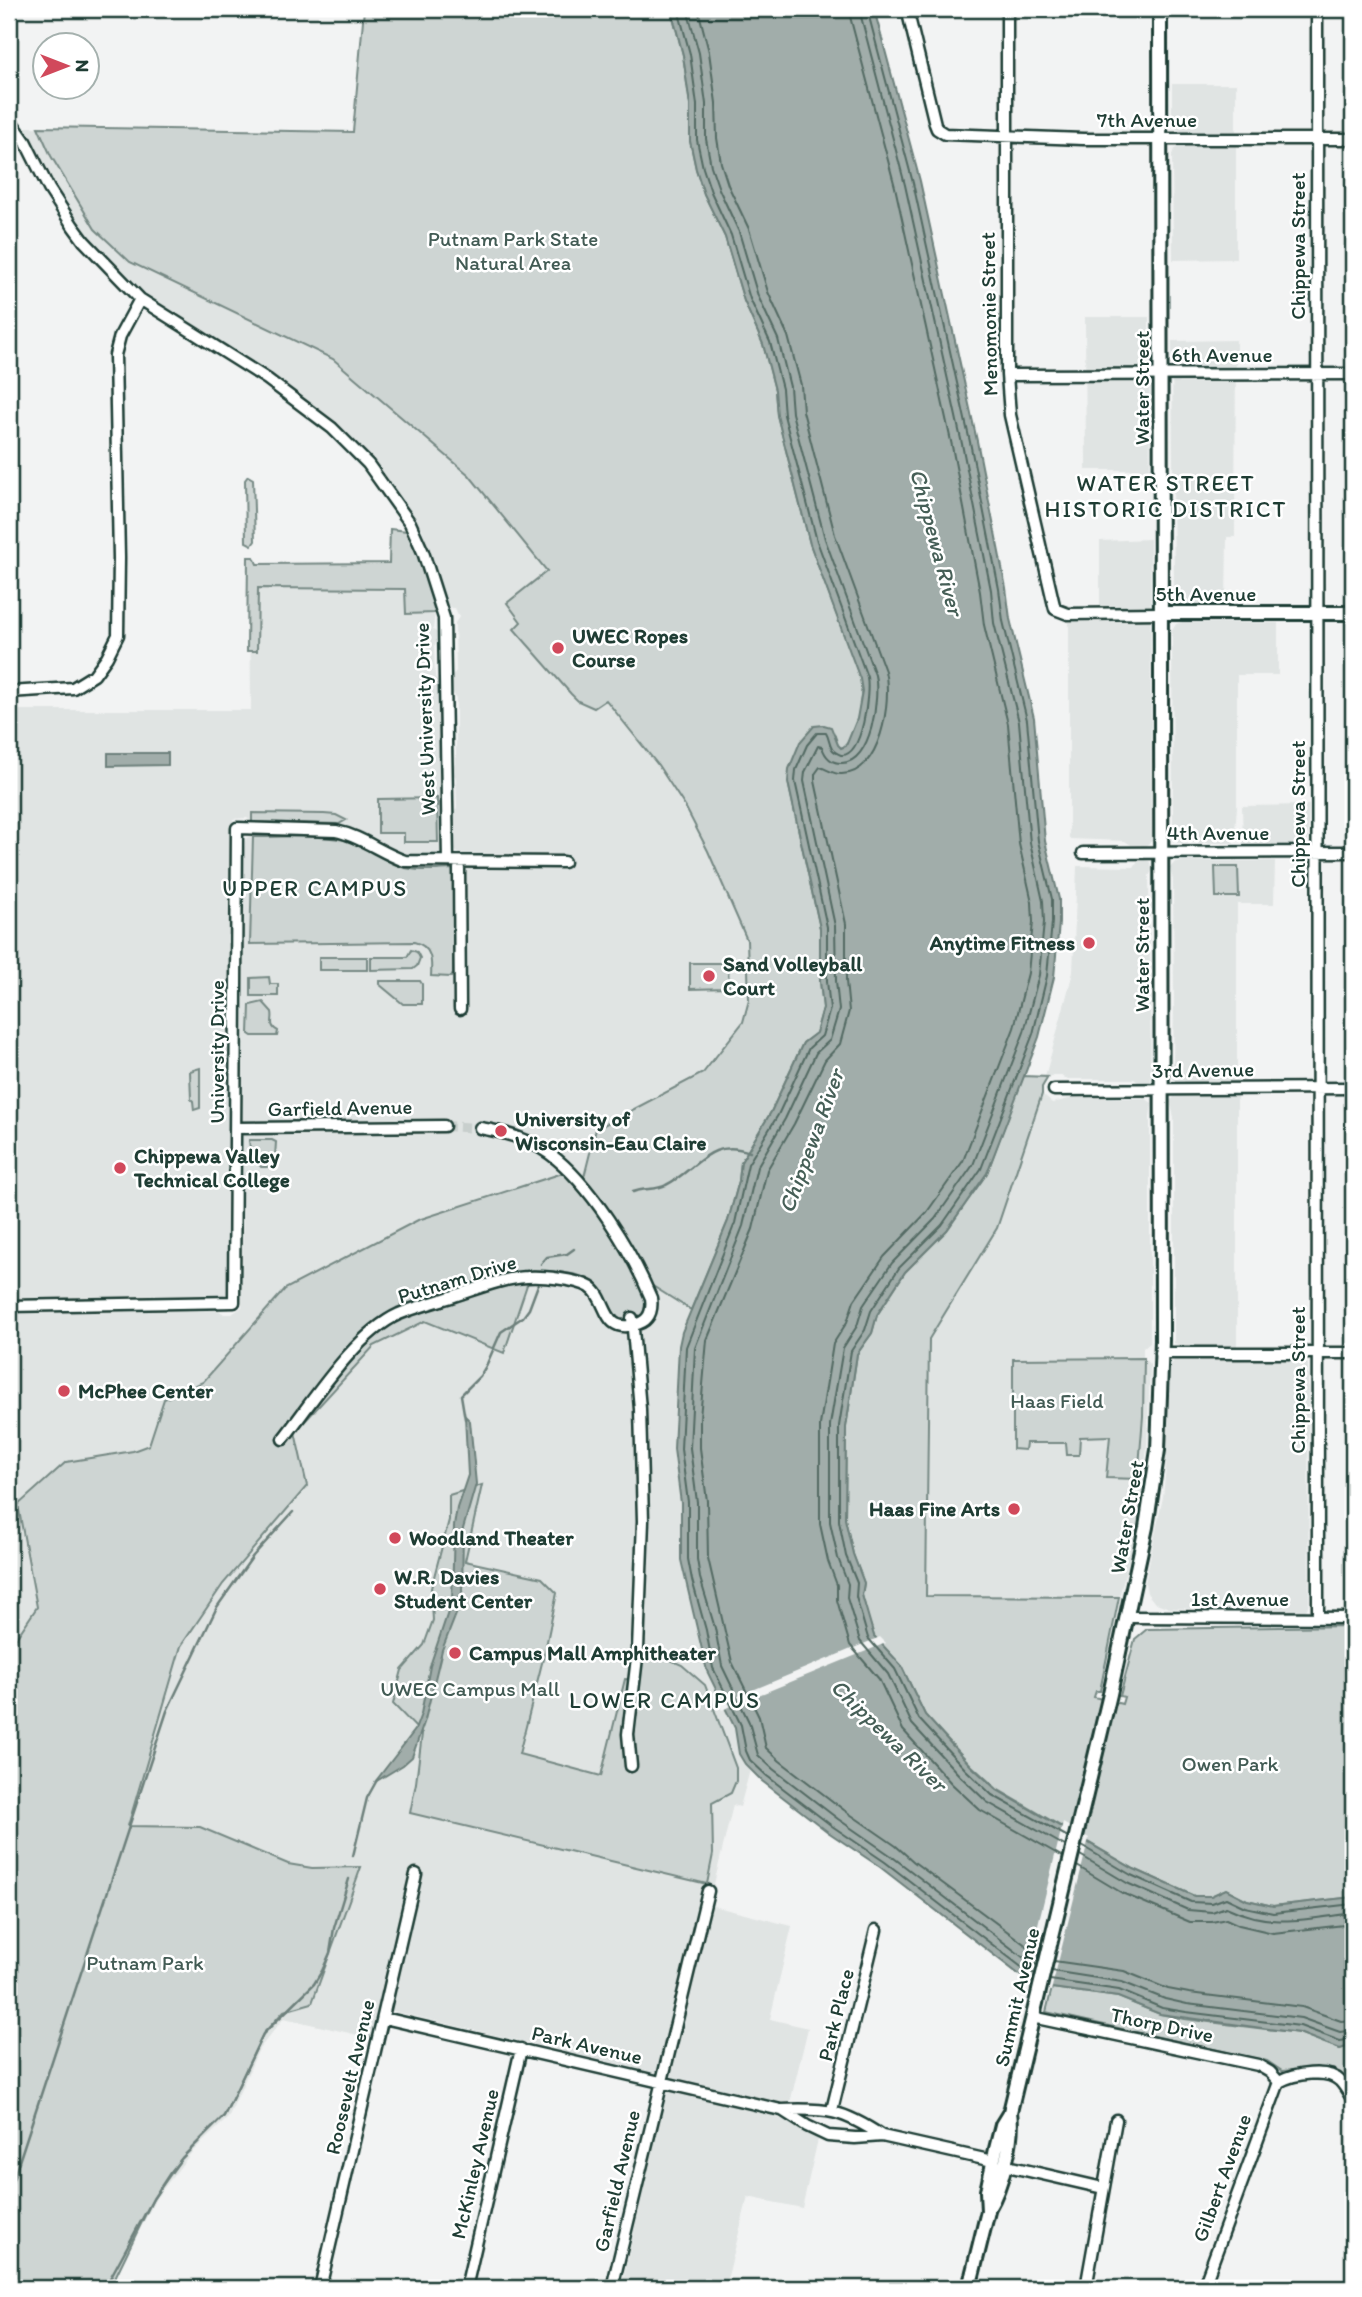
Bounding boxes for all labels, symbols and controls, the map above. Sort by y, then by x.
north arrow [32,32,102,102]
text: N [71,60,94,72]
street label: 7th Avenue [1097,107,1197,132]
street label: Chippewa Street [1285,172,1310,320]
park label: Putnam Park State Natural Area [428,226,598,275]
street label: Menomonie Street [975,232,1002,396]
street label: Water Street [1129,331,1154,445]
street label: 6th Avenue [1171,342,1273,367]
water label: Chippewa River [904,466,971,621]
district label: WATER STREET HISTORIC DISTRICT [1044,469,1288,523]
street label: 5th Avenue [1155,581,1257,606]
street label: West University Drive [409,622,440,816]
place label: UWEC Ropes Course [572,623,688,672]
marker: UWEC Ropes Course [550,640,566,656]
street label: Chippewa Street [1285,740,1310,888]
street label: 4th Avenue [1167,820,1269,845]
district label: UPPER CAMPUS [222,874,408,902]
street label: Water Street [1129,898,1154,1012]
place label: Anytime Fitness [929,930,1075,956]
marker: Anytime Fitness [1081,935,1097,951]
place label: Sand Volleyball Court [723,951,863,1000]
marker: Sand Volleyball Court [701,968,717,984]
street label: University Drive [204,980,229,1124]
street label: 3rd Avenue [1152,1056,1254,1083]
water label: Chippewa River [772,1063,851,1217]
street label: Garfield Avenue [267,1094,413,1121]
place label: University of Wisconsin-Eau Claire [515,1106,706,1155]
marker: University of Wisconsin-Eau Claire [493,1123,509,1139]
place label: Chippewa Valley Technical College [133,1143,290,1193]
marker: Chippewa Valley Technical College [112,1160,128,1176]
street label: Putnam Drive [395,1249,519,1308]
street label: Chippewa Street [1285,1306,1310,1454]
place label: McPhee Center [78,1378,214,1403]
marker: McPhee Center [56,1383,72,1399]
park label: Haas Field [1010,1388,1104,1413]
street label: Water Street [1104,1458,1149,1576]
place label: Haas Fine Arts [869,1496,1000,1521]
marker: Haas Fine Arts [1006,1501,1022,1517]
place label: Woodland Theater [409,1525,574,1550]
marker: Woodland Theater [387,1530,403,1546]
place label: W.R. Davies Student Center [394,1564,533,1613]
marker: W.R. Davies Student Center [372,1581,388,1597]
street label: 1st Avenue [1191,1586,1289,1611]
place label: Campus Mall Amphitheater [469,1640,716,1666]
marker: Campus Mall Amphitheater [447,1645,463,1661]
water label: Chippewa River [825,1673,955,1799]
park label: UWEC Campus Mall [380,1676,560,1701]
district label: LOWER CAMPUS [569,1686,761,1714]
park label: Owen Park [1182,1751,1279,1776]
street label: Summit Avenue [988,1925,1045,2069]
park label: Putnam Park [86,1950,204,1975]
street label: Park Place [812,1966,859,2064]
street label: Roosevelt Avenue [320,1997,380,2157]
street label: Thorp Drive [1108,2001,1216,2048]
street label: Park Avenue [529,2020,645,2069]
street label: McKinley Avenue [445,2086,504,2241]
street label: Garfield Avenue [588,2107,645,2254]
street label: Gilbert Avenue [1187,2110,1256,2245]

